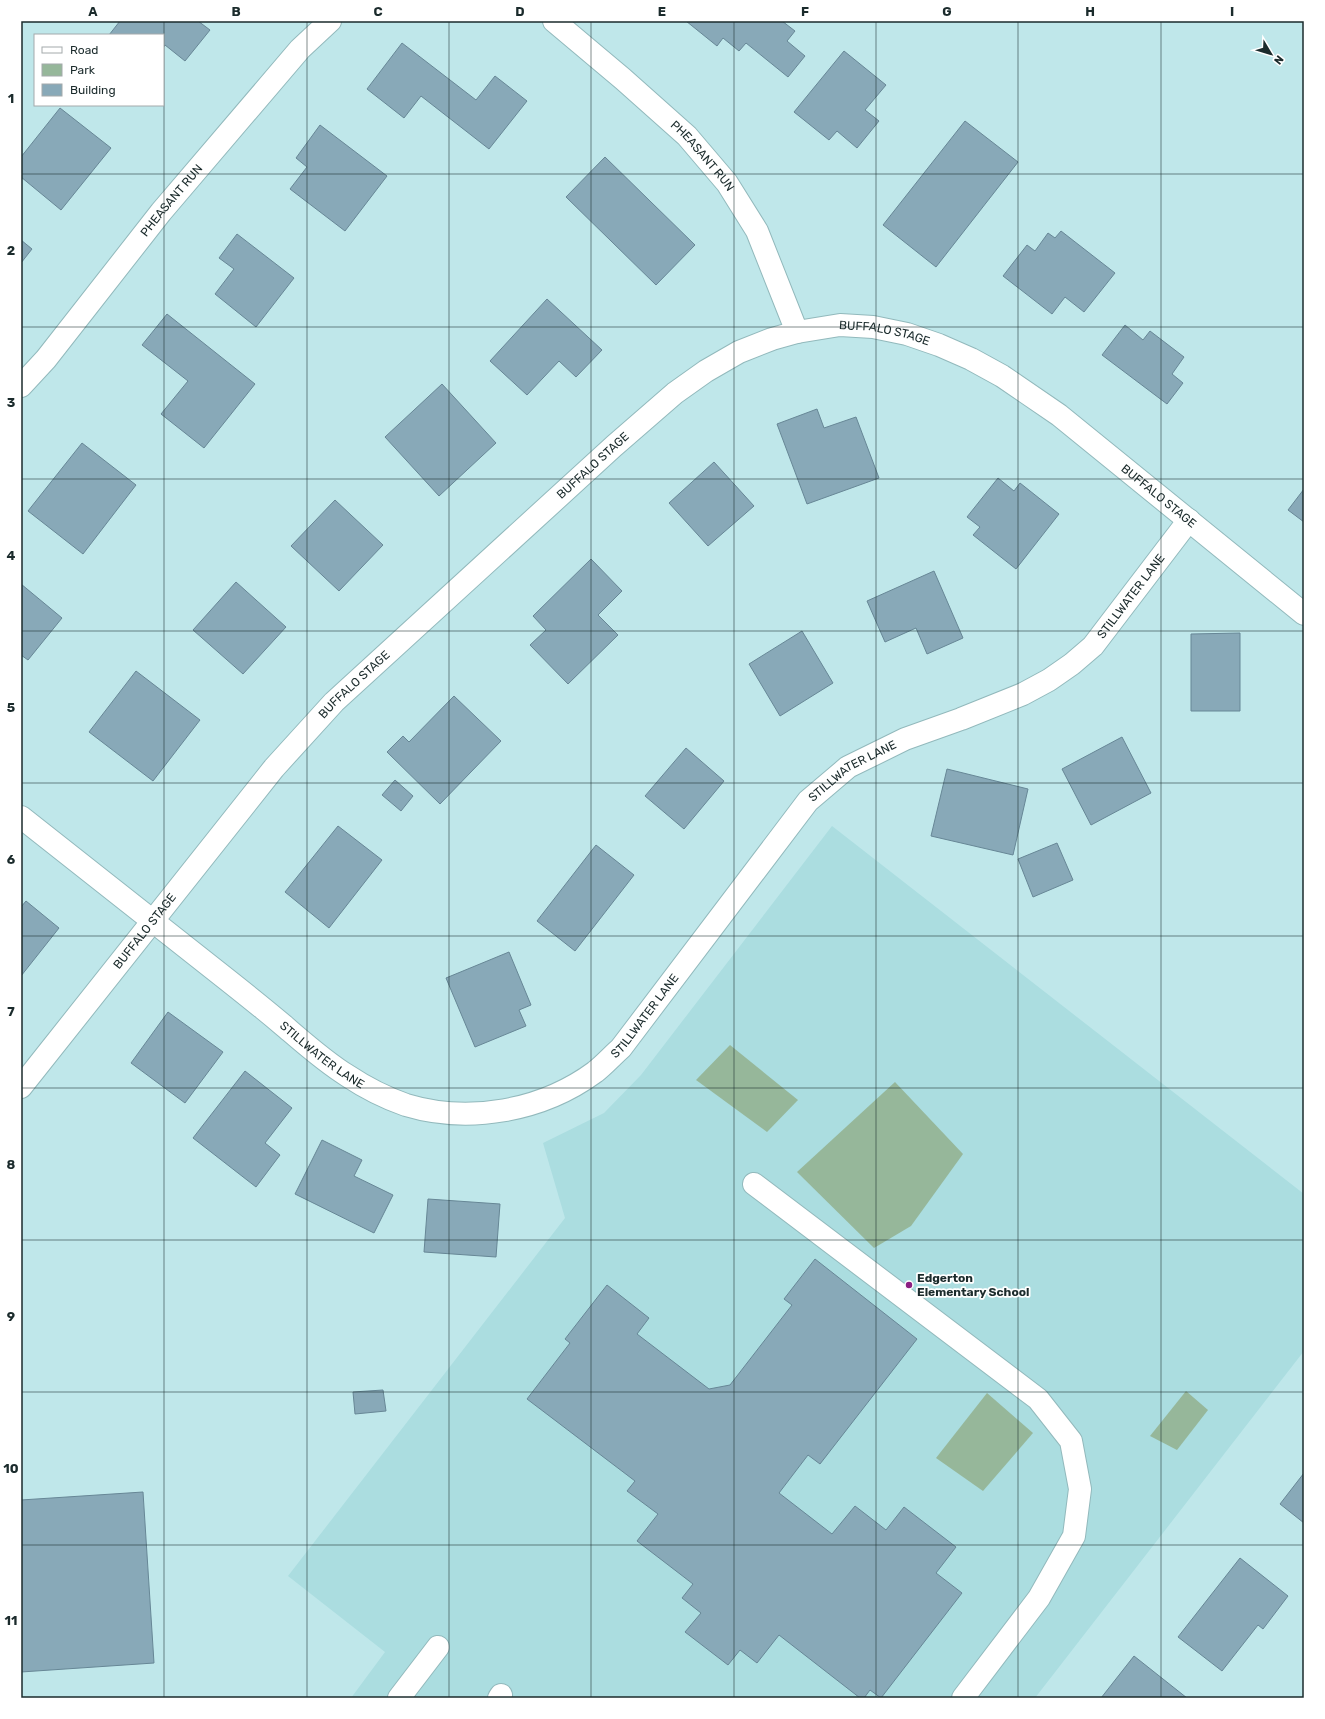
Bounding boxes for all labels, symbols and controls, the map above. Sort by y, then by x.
text: A [88,4,98,19]
text: B [231,4,241,19]
text: C [373,4,383,19]
text: D [515,4,525,19]
text: E [658,4,666,19]
text: F [801,4,809,19]
text: G [942,4,952,19]
text: H [1085,4,1095,19]
text: I [1230,4,1234,19]
legend [34,34,164,106]
north arrow [1251,34,1291,74]
text: Road [70,43,98,57]
text: N [1271,53,1286,67]
text: Park [70,63,96,77]
text: Building [70,83,116,97]
text: 1 [8,91,14,106]
street label: PHEASANT RUN [668,118,737,194]
street label: PHEASANT RUN [138,162,205,239]
text: 2 [7,243,15,258]
street label: BUFFALO STAGE [839,318,932,348]
text: 3 [7,395,16,410]
street label: BUFFALO STAGE [554,429,632,502]
street label: BUFFALO STAGE [1118,461,1199,531]
text: 4 [7,548,16,563]
street label: STILLWATER LANE [1094,551,1168,641]
street label: BUFFALO STAGE [316,648,393,721]
text: 5 [7,700,15,715]
street label: STILLWATER LANE [806,737,899,805]
text: 6 [7,852,16,867]
street label: BUFFALO STAGE [110,890,179,972]
street label: STILLWATER LANE [608,971,682,1061]
text: 7 [7,1004,15,1019]
street label: STILLWATER LANE [277,1019,367,1092]
text: 8 [7,1157,16,1172]
place label: Edgerton Elementary School [917,1271,1029,1299]
marker: Edgerton Elementary School [904,1280,914,1290]
text: 9 [7,1309,15,1324]
text: 10 [3,1461,19,1476]
text: 11 [5,1613,17,1628]

